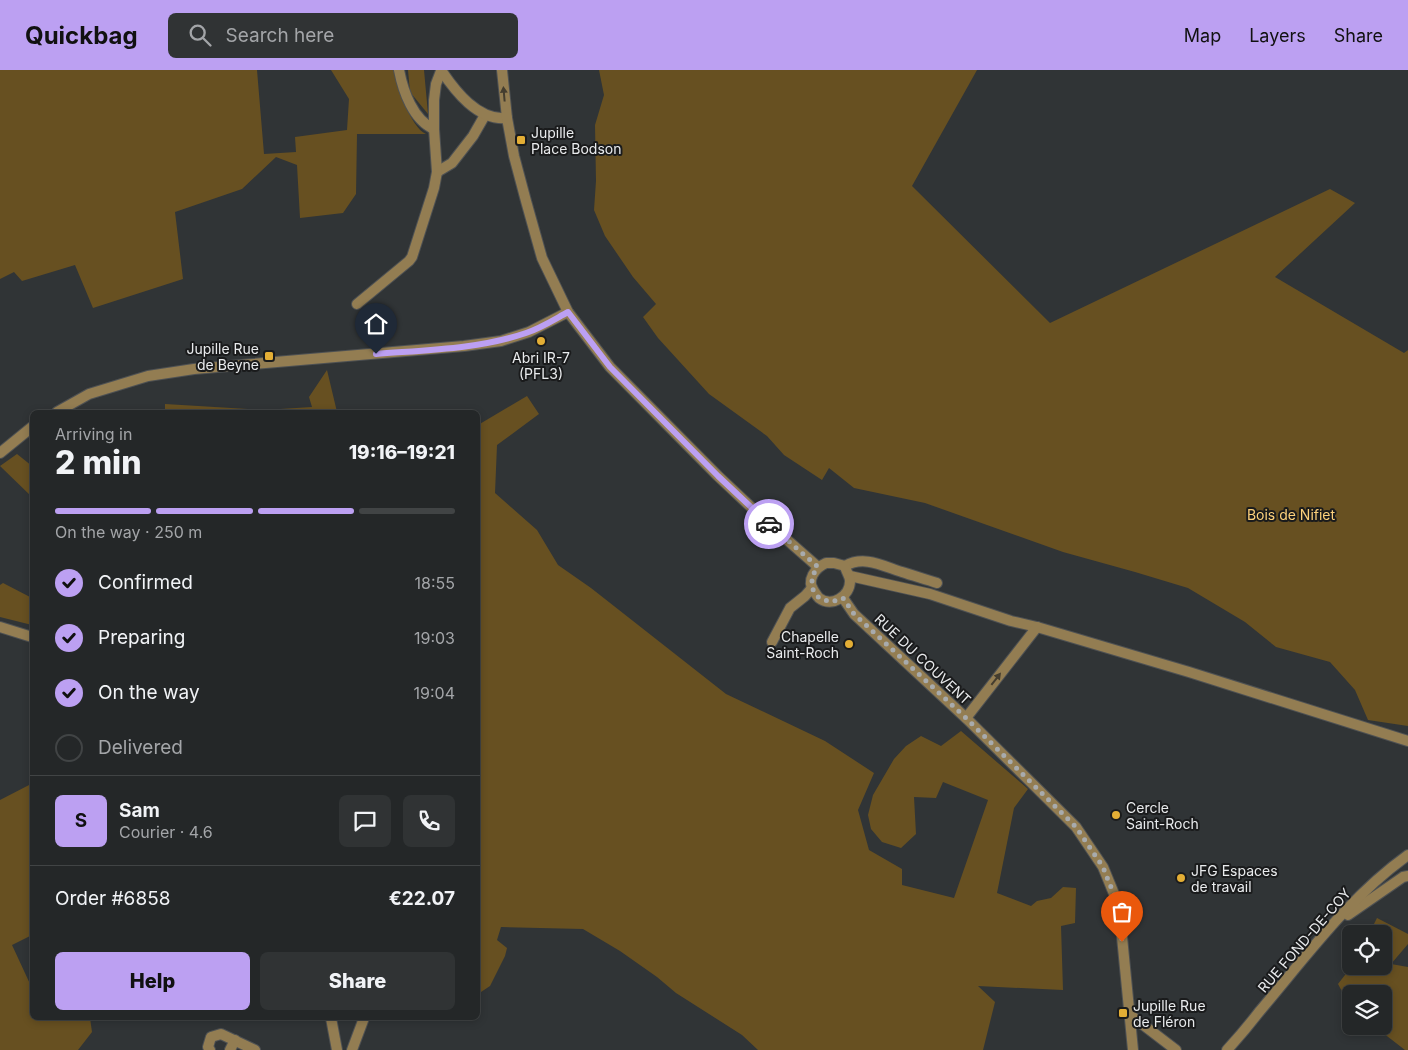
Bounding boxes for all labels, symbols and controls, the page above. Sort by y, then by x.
search box [168,13,518,58]
text: Quickbag [25,21,138,50]
icon: search [186,21,214,49]
text: Search here [226,24,334,47]
text: Map [1184,25,1221,46]
text: Layers [1249,25,1306,46]
text: Share [1334,25,1383,46]
one-way arrow [500,86,508,102]
place label: Jupille Place Bodson [531,124,621,157]
marker: Jupille Place Bodson [515,134,527,146]
pin [355,303,397,354]
icon: home [362,310,390,338]
marker: Abri IR-7 (PFL3) [535,335,547,347]
place label: Jupille Rue de Beyne [186,340,259,373]
place label: Abri IR-7 (PFL3) [512,349,570,382]
marker: Jupille Rue de Beyne [263,350,275,362]
text: Arriving in [55,424,132,444]
text: 19:16–19:21 [349,441,455,464]
text: 2 min [55,443,141,482]
courier [744,499,794,549]
park label: Bois de Nifiet [1247,506,1336,523]
icon: car [755,510,783,538]
text: On the way · 250 m [55,522,202,542]
icon: check [55,569,83,597]
text: Confirmed [98,571,193,594]
text: 18:55 [415,573,455,593]
street label: RUE DU COUVENT [871,610,975,708]
icon: check [55,624,83,652]
text: Preparing [98,626,185,649]
text: 19:03 [414,628,455,648]
place label: Chapelle Saint-Roch [766,628,839,661]
marker: Chapelle Saint-Roch [843,638,855,650]
one-way arrow [990,673,1001,686]
icon: check [55,679,83,707]
text: On the way [98,681,200,704]
text: 19:04 [414,683,455,703]
text: Delivered [98,736,183,759]
button: chat [339,795,391,847]
button: phone [403,795,455,847]
text: Sam [119,799,160,822]
place label: Cercle Saint-Roch [1126,799,1199,832]
text: S [75,809,87,832]
marker: Cercle Saint-Roch [1110,809,1122,821]
text: Courier · 4.6 [119,822,213,842]
place label: JFG Espaces de travail [1191,862,1278,895]
marker: JFG Espaces de travail [1175,872,1187,884]
street label: RUE FOND-DE-COY [1254,884,1354,996]
text: Order #6858 [55,887,170,910]
text: €22.07 [389,887,455,910]
pin [1101,891,1143,942]
icon: bag [1108,898,1136,926]
map controls [1342,925,1392,1035]
button: locate [1342,925,1392,975]
button: Help [55,952,250,1010]
button: Share [260,952,455,1010]
button: layers [1342,985,1392,1035]
place label: Jupille Rue de Fléron [1133,997,1206,1030]
marker: Jupille Rue de Fléron [1117,1007,1129,1019]

